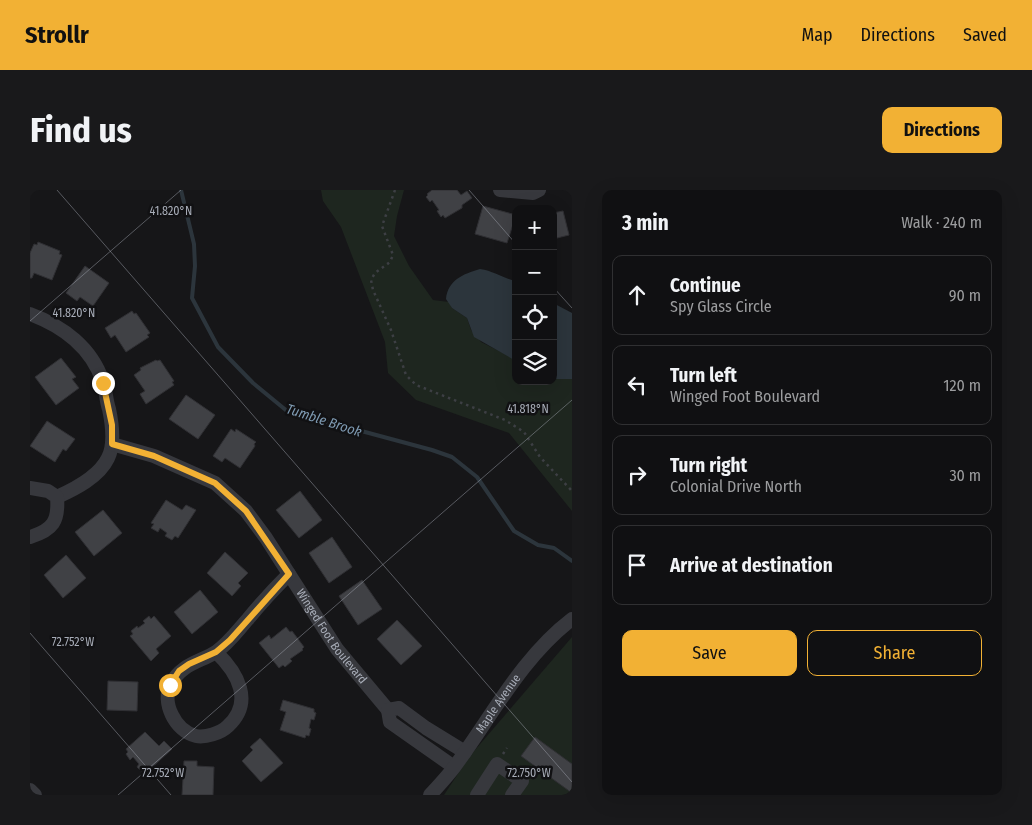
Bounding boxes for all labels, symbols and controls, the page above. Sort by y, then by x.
text: Strollr [25,21,89,49]
text: Map [801,24,833,46]
text: Directions [861,24,935,46]
text: Saved [963,24,1007,46]
button: Directions [882,107,1002,153]
text: Find us [30,109,132,151]
text: 41.820°N [150,204,192,218]
map controls [512,205,557,385]
button: + [512,205,557,250]
text: 3 min [622,210,669,236]
text: Walk · 240 m [901,213,982,232]
button: − [512,250,557,295]
text: Continue [670,274,741,297]
icon: ahead [623,281,651,309]
text: 90 m [949,286,981,305]
button: locate [512,295,557,340]
text: Spy Glass Circle [670,297,772,316]
text: 41.820°N [53,306,95,320]
button: layers [512,340,557,385]
text: Turn left [670,364,737,387]
icon: left [623,371,651,399]
route end [92,372,115,395]
text: 120 m [943,376,981,395]
text: Winged Foot Boulevard [670,387,820,406]
water label: Tumble Brook [284,400,364,441]
text: 41.818°N [507,402,549,416]
text: Turn right [670,454,747,477]
icon: right [623,461,651,489]
text: 30 m [949,466,981,485]
text: Colonial Drive North [670,477,802,496]
icon: arrive [623,551,651,579]
text: Arrive at destination [670,554,833,577]
street label: Winged Foot Boulevard [293,586,370,686]
button: Save [622,630,797,676]
button: Share [807,630,982,676]
text: 72.752°W [52,635,94,649]
street label: Maple Avenue [473,671,523,736]
route start [159,674,182,697]
text: 72.752°W [142,766,184,780]
text: 72.750°W [507,766,551,780]

